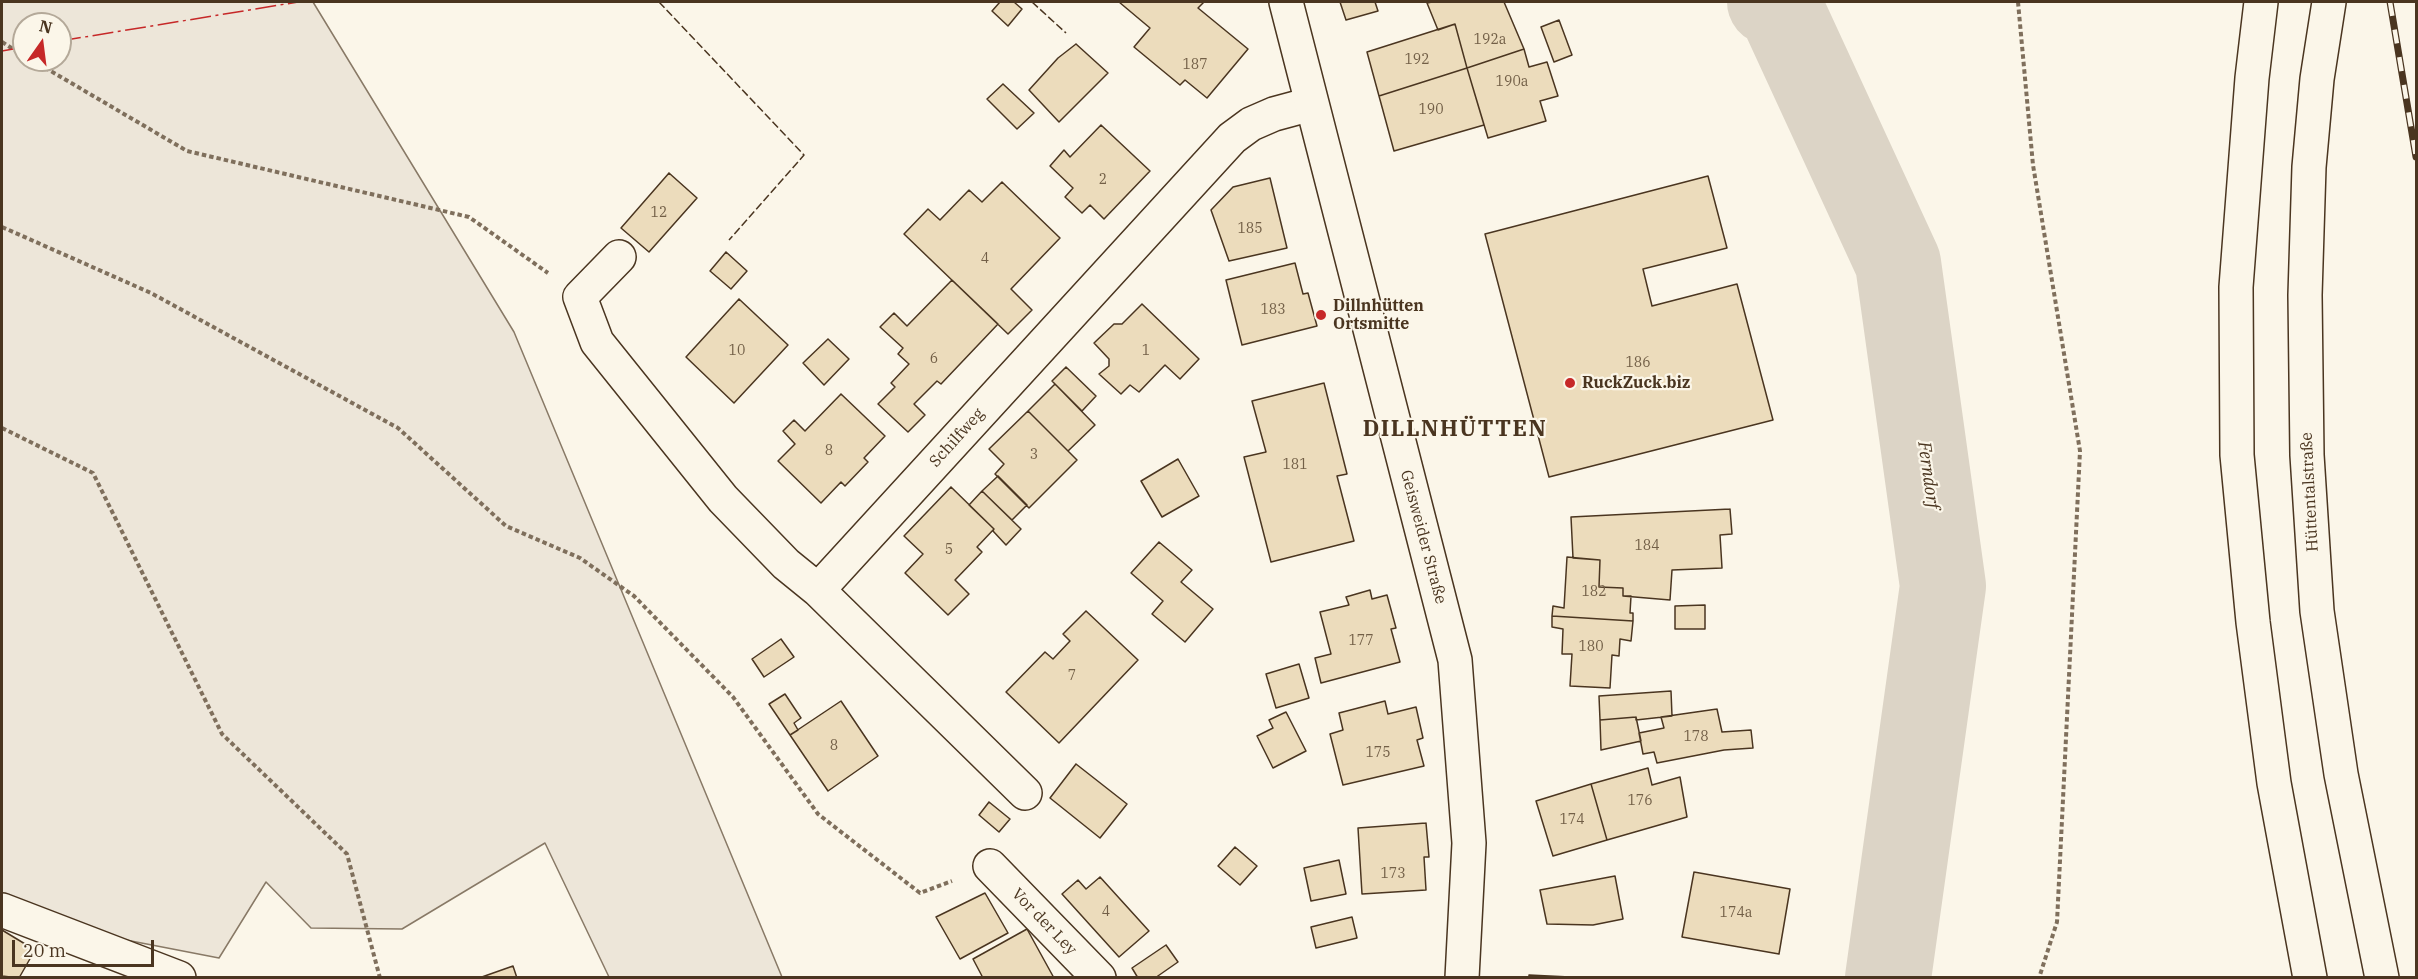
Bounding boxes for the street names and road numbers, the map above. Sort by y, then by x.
street label: Schilfweg [926,405,988,471]
street label: Hüttentalstraße [2297,432,2323,552]
street label: Geisweider Straße [1396,468,1450,606]
street label: Vor der Ley [1007,885,1081,959]

